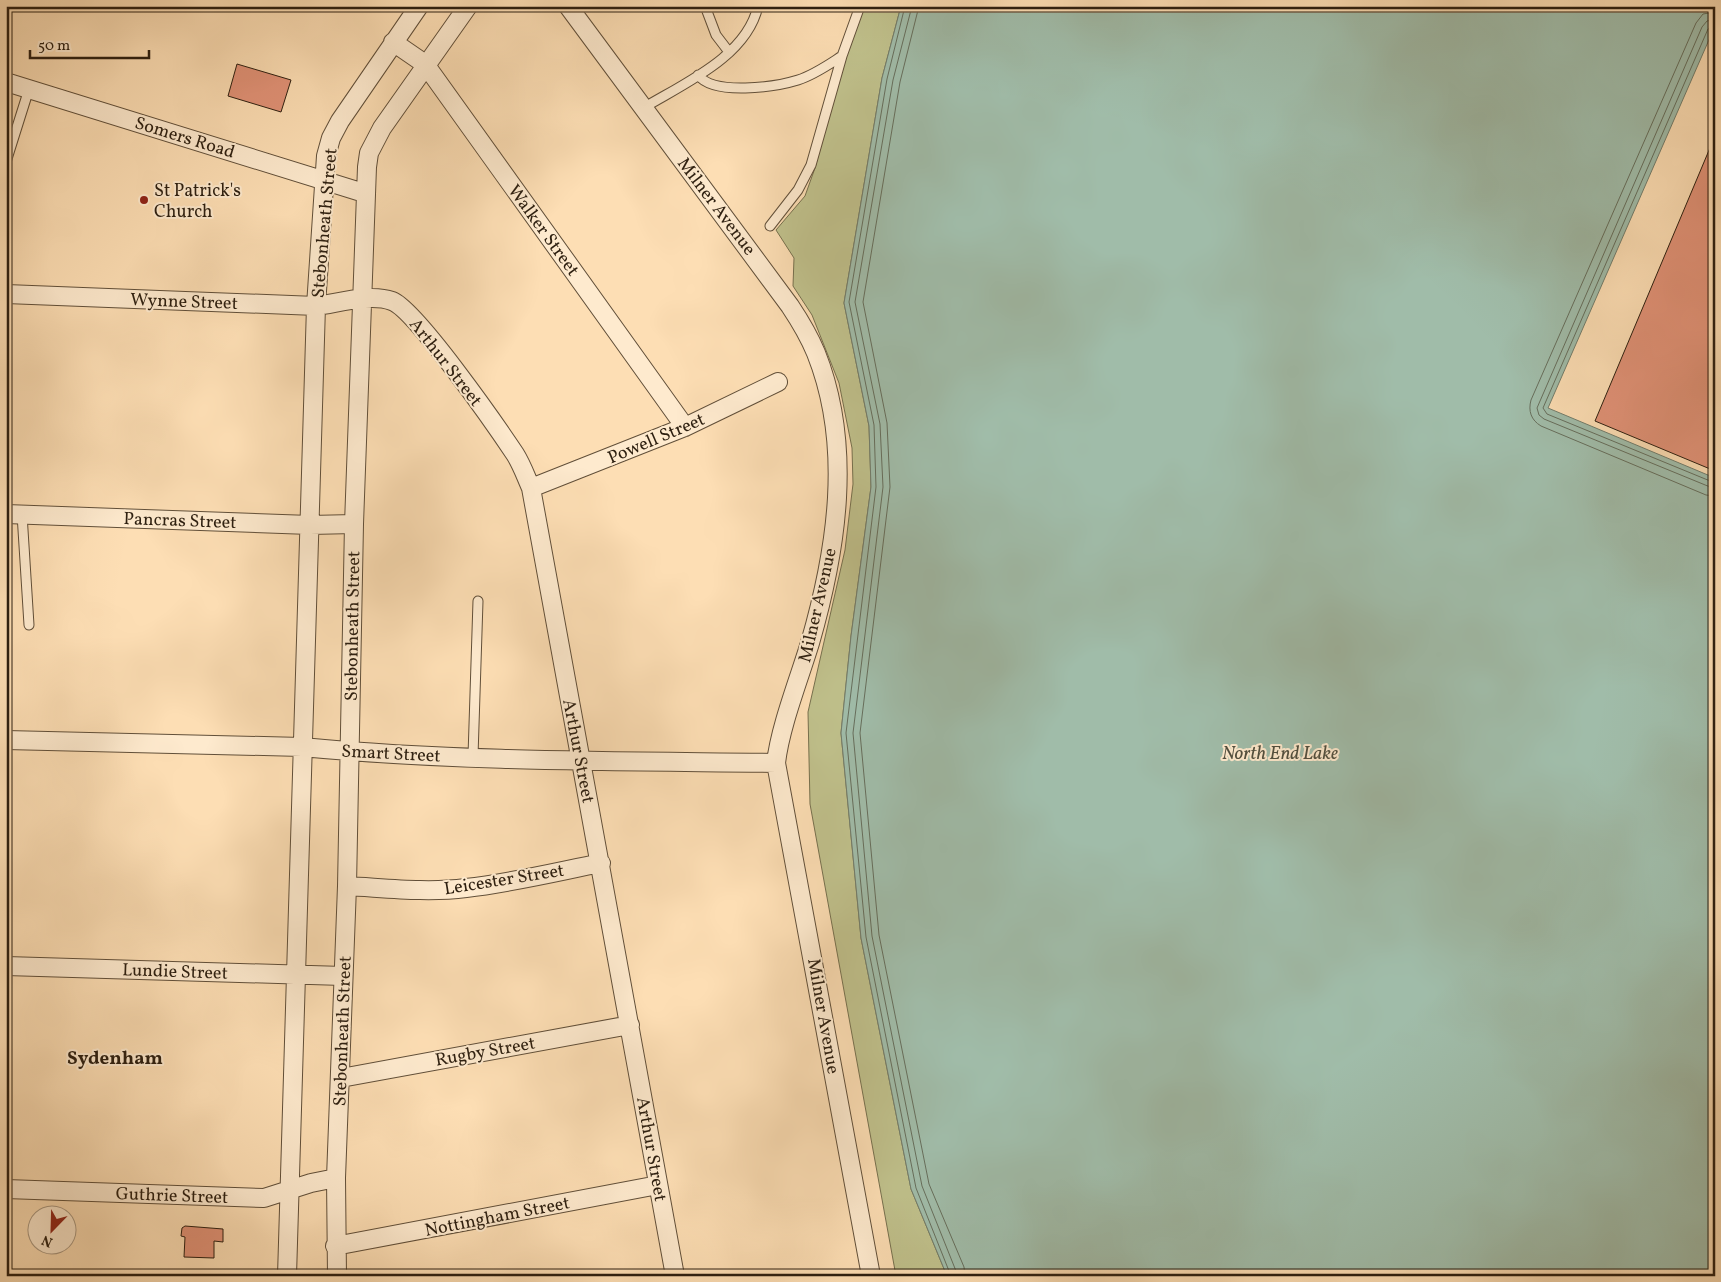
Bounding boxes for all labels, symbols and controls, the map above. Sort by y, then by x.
scale bar [30,28,149,60]
text: 50 m [38,36,70,57]
street label: Somers Road [131,111,238,166]
street label: Stebonheath Street [306,147,345,299]
street label: Milner Avenue [671,153,761,261]
place label: St Patrick's Church [154,179,241,225]
street label: Walker Street [501,180,585,282]
marker: St Patrick's Church [138,194,150,206]
street label: Wynne Street [130,288,238,317]
street label: Arthur Street [402,314,487,412]
street label: Powell Street [604,408,709,471]
street label: Pancras Street [123,507,237,536]
street label: Milner Avenue [793,546,844,665]
street label: Stebonheath Street [340,551,367,702]
street label: Arthur Street [555,697,600,806]
street label: Smart Street [341,739,441,770]
water label: North End Lake [1222,741,1338,767]
street label: Leicester Street [442,859,566,902]
street label: Stebonheath Street [328,955,359,1107]
street label: Milner Avenue [800,957,845,1076]
street label: Lundie Street [122,958,228,987]
street label: Rugby Street [433,1031,537,1074]
district label: Sydenham [67,1046,163,1072]
street label: Arthur Street [629,1095,672,1203]
street label: Guthrie Street [115,1182,229,1211]
street label: Nottingham Street [423,1191,572,1244]
north arrow [28,1204,78,1254]
text: N [39,1230,56,1251]

